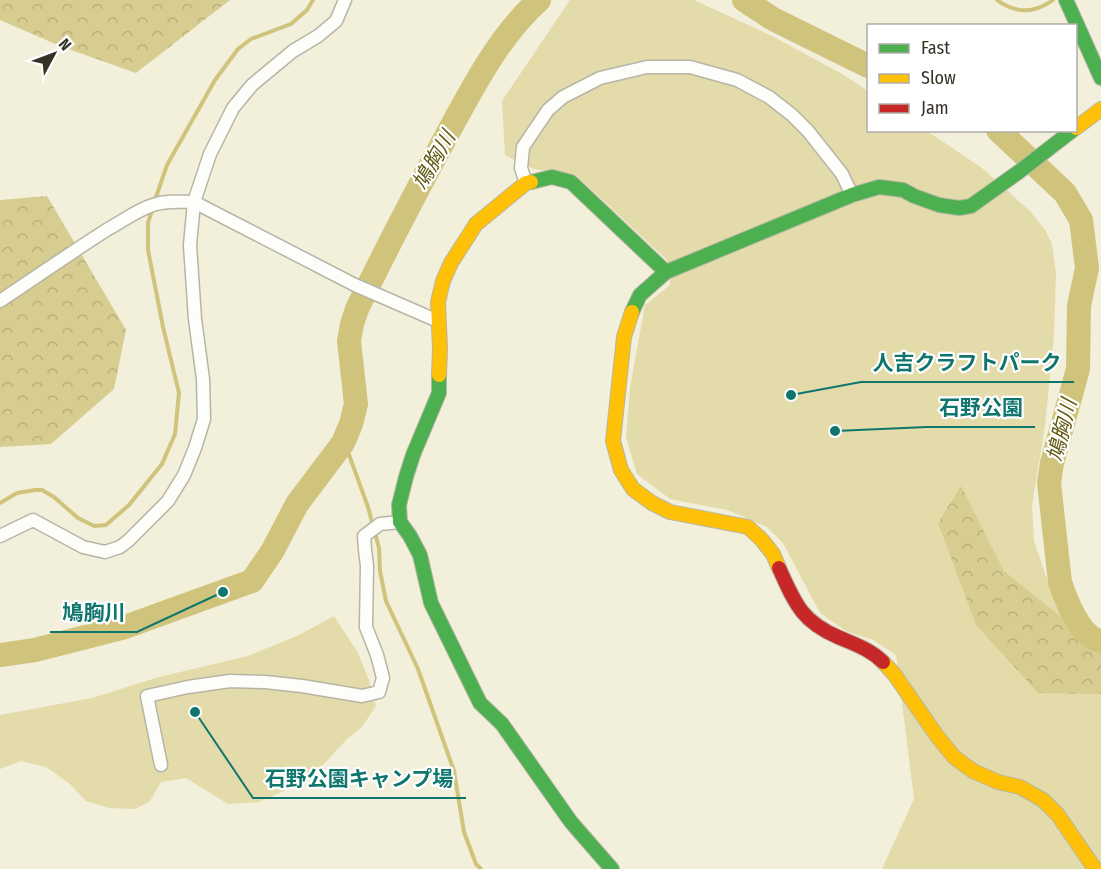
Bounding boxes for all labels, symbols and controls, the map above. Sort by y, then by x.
north arrow [24,24,84,84]
legend [867,24,1077,132]
text: N [55,35,75,54]
text: Fast [921,37,950,59]
text: Slow [921,67,956,89]
text: Jam [921,97,949,119]
water label: 鳩胸川 [407,124,462,194]
callout: 人吉クラフトパーク [861,343,1074,382]
text: 人吉クラフトパーク [873,350,1062,376]
callout: 石野公園 [927,388,1035,427]
water label: 鳩胸川 [1042,394,1083,464]
text: 石野公園 [939,395,1023,421]
callout: 鳩胸川 [50,593,137,632]
text: 鳩胸川 [63,600,126,626]
callout: 石野公園キャンプ場 [253,759,466,798]
text: 石野公園キャンプ場 [265,766,453,792]

